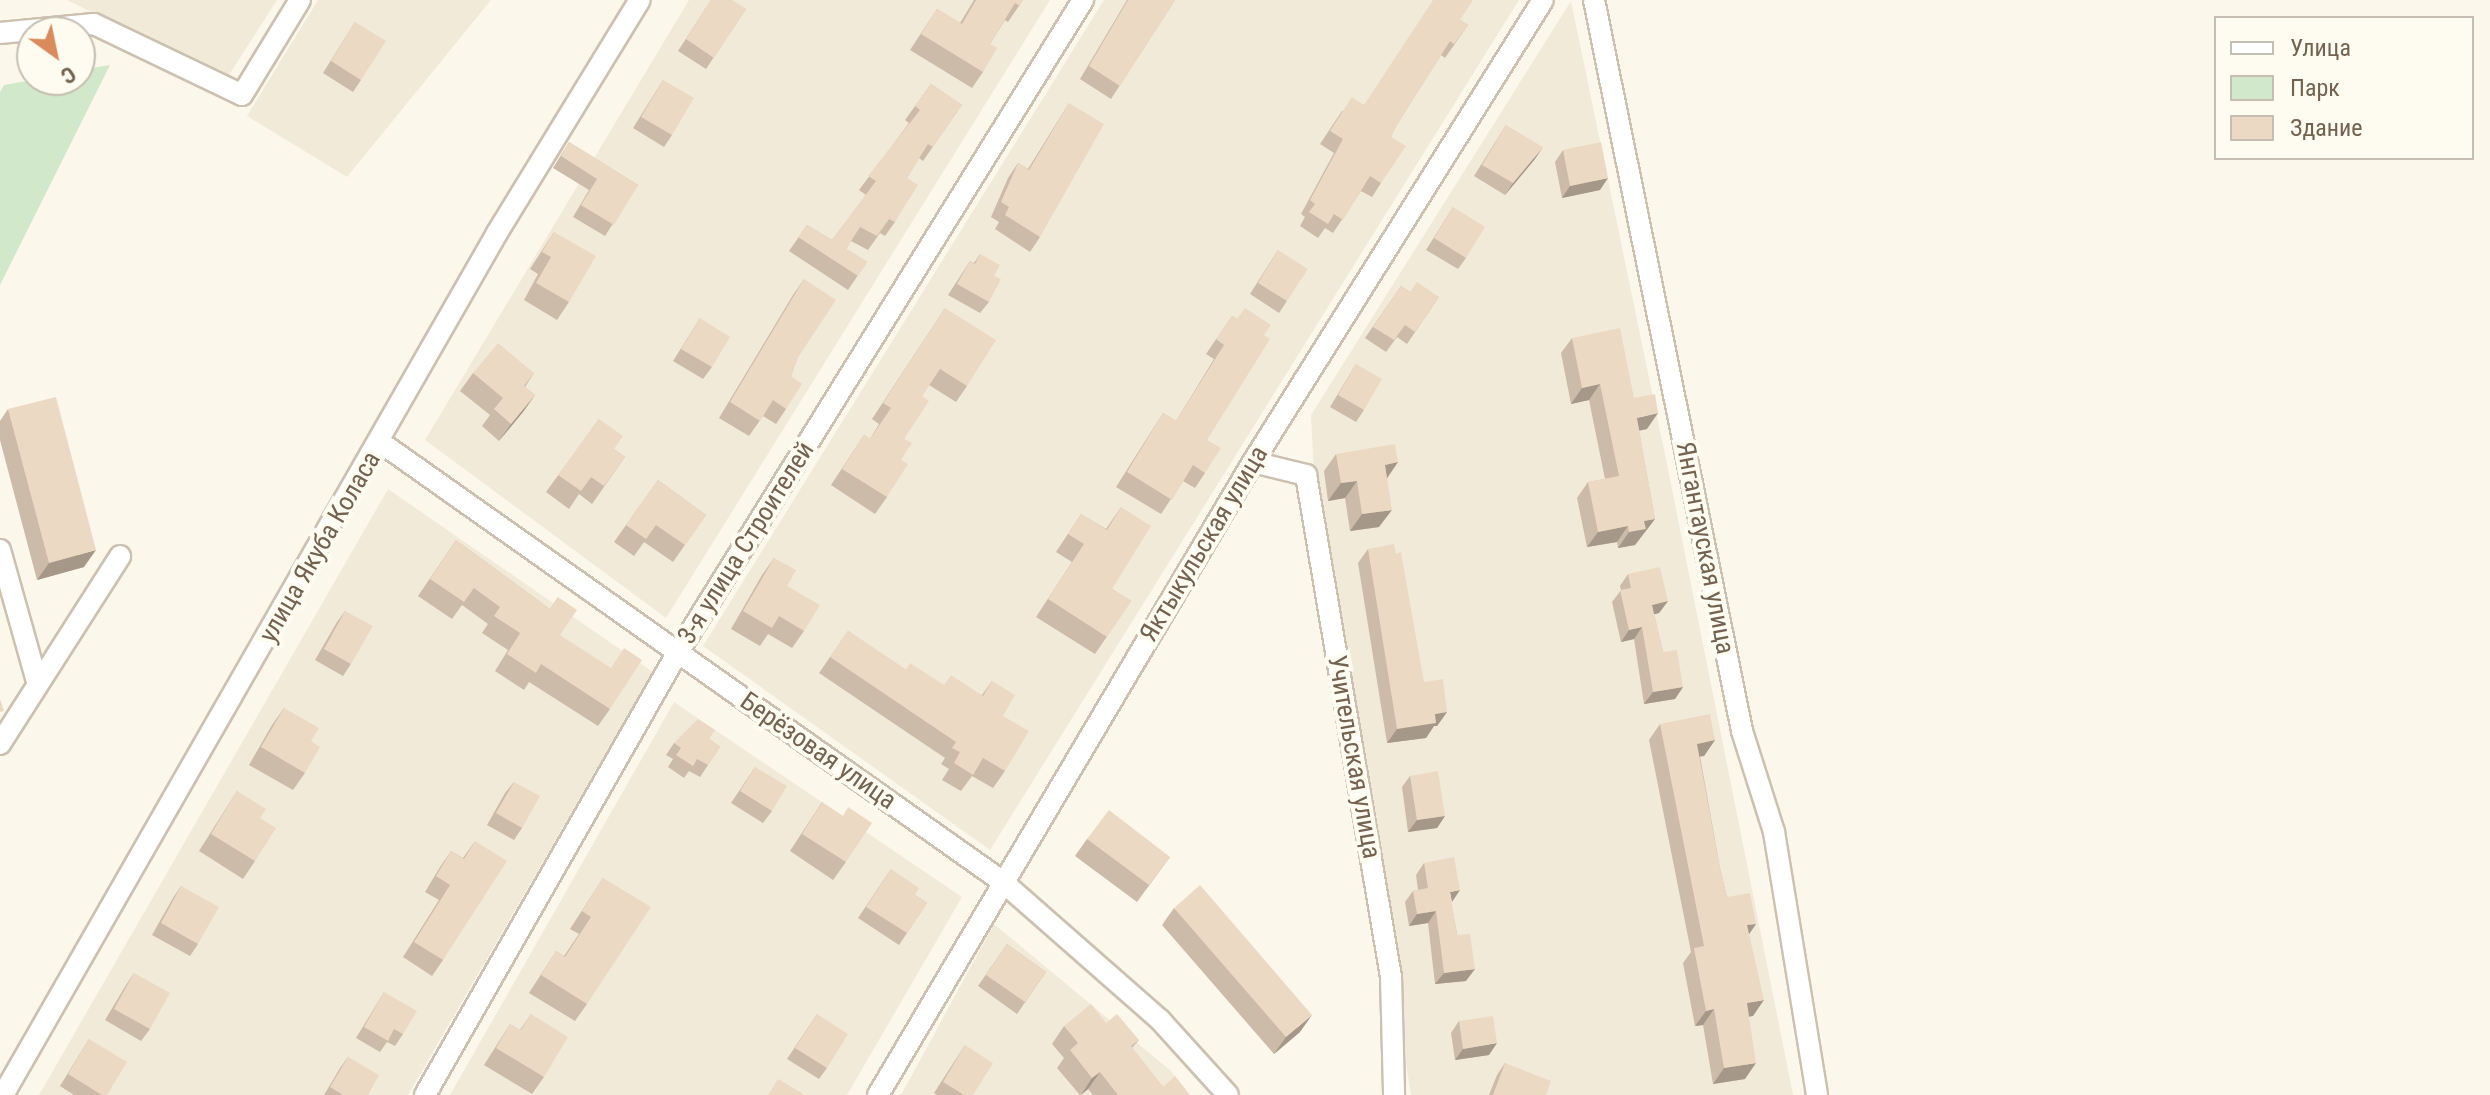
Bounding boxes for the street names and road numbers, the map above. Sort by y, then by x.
street label: 3-я улица Строителей [671,436,821,650]
street label: Янгантауская улица [1669,439,1741,657]
street label: Яктыкульская улица [1133,441,1275,647]
street label: улица Якуба Коласа [253,446,387,648]
street label: Учительская улица [1321,653,1387,861]
street label: Берёзовая улица [734,686,902,816]

